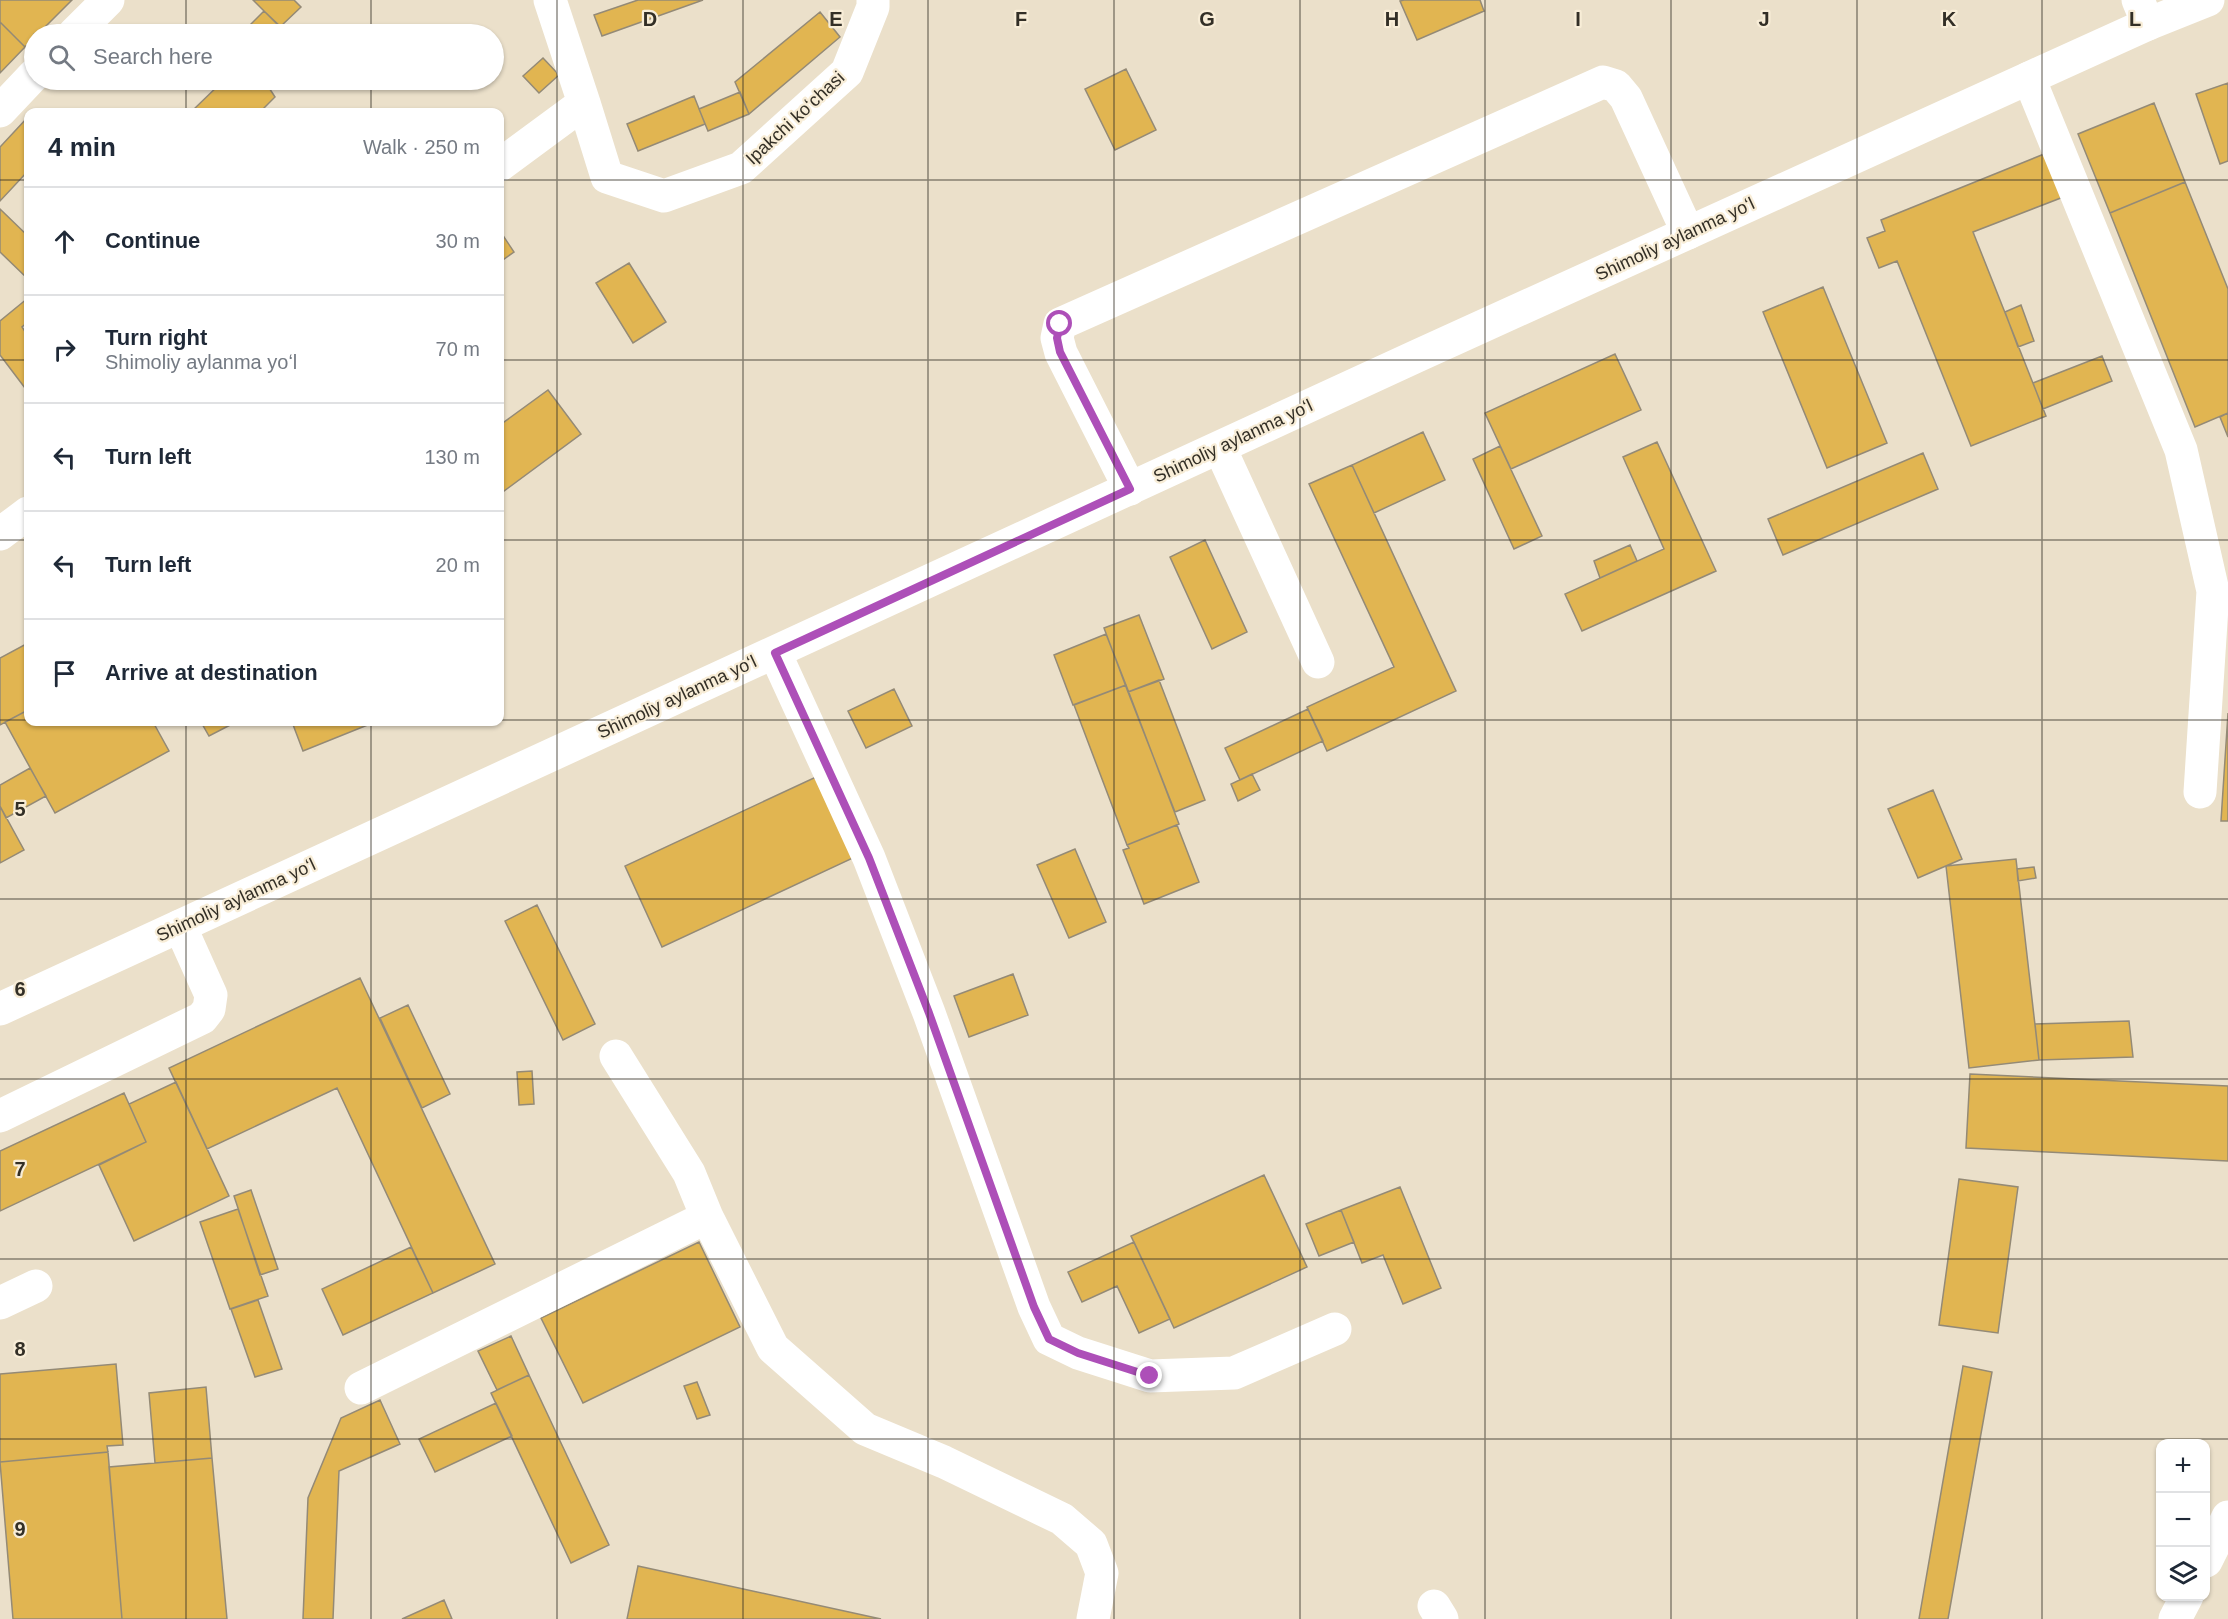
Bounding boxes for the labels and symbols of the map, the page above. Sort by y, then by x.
text: D [643,8,657,30]
text: E [829,8,843,30]
text: F [1015,8,1027,30]
text: G [1199,8,1215,30]
text: H [1385,8,1399,30]
text: I [1575,8,1581,30]
text: J [1758,8,1770,30]
text: K [1942,8,1957,30]
text: L [2129,8,2141,30]
street label: Ipakchi koʻchasi [742,67,848,169]
street label: Shimoliy aylanma yoʻl [1592,193,1758,285]
route start [1046,310,1072,336]
street label: Shimoliy aylanma yoʻl [1150,395,1316,487]
street label: Shimoliy aylanma yoʻl [594,651,760,743]
text: 5 [14,798,26,820]
street label: Shimoliy aylanma yoʻl [153,854,319,946]
text: 6 [14,978,26,1000]
text: 7 [14,1158,26,1180]
text: 8 [14,1338,26,1360]
route end [1136,1362,1162,1388]
text: 9 [14,1518,26,1540]

